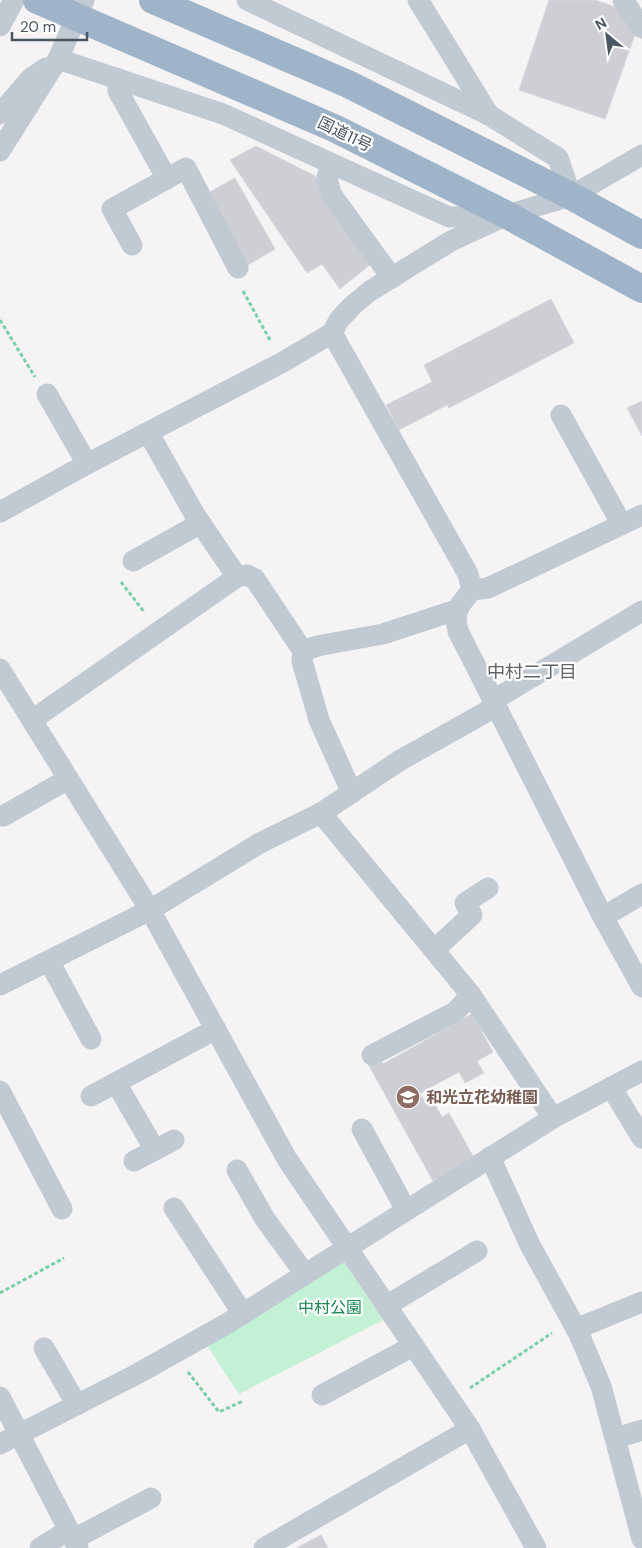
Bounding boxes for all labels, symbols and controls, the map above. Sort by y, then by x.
scale bar [12,10,88,42]
north arrow [582,10,632,60]
text: N [592,13,610,34]
text: 20 m [20,17,56,37]
street label: 国道11号 [314,112,376,156]
district label: 中村二丁目 [487,660,577,684]
school or university icon: 和光立花幼稚園 [395,1084,421,1110]
place label: 和光立花幼稚園 [426,1087,538,1108]
park label: 中村公園 [298,1297,362,1318]

